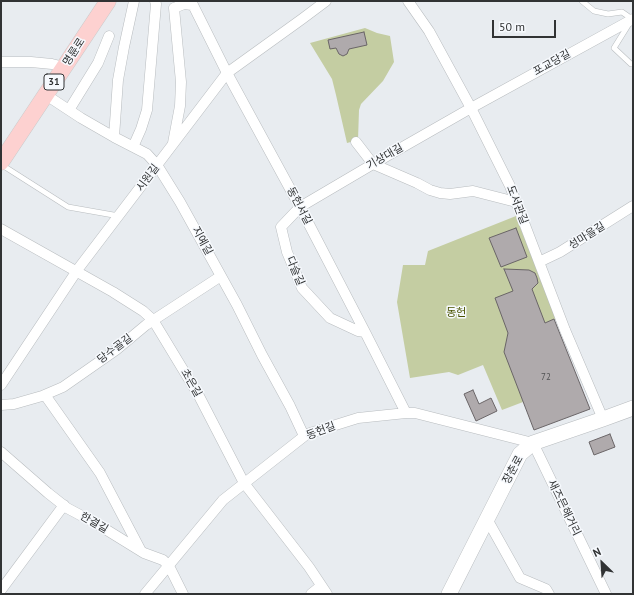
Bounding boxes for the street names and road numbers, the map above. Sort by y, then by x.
street label: 명륜로 [60,36,88,68]
street label: 포교당길 [531,47,573,79]
road number: 31 [44,74,64,90]
street label: 기상대길 [364,141,406,173]
street label: 시원길 [134,162,162,194]
street label: 도서관길 [504,184,530,226]
street label: 동헌서길 [284,185,314,227]
street label: 성마을길 [566,220,608,252]
street label: 지예길 [189,225,215,257]
street label: 다슬길 [283,254,307,288]
street label: 당수골길 [95,332,135,366]
street label: 초은길 [178,367,204,399]
street label: 동헌길 [304,419,338,443]
street label: 장춘로 [500,454,526,486]
street label: 새즈믄해거리 [545,478,583,538]
street label: 한결길 [78,510,110,536]

